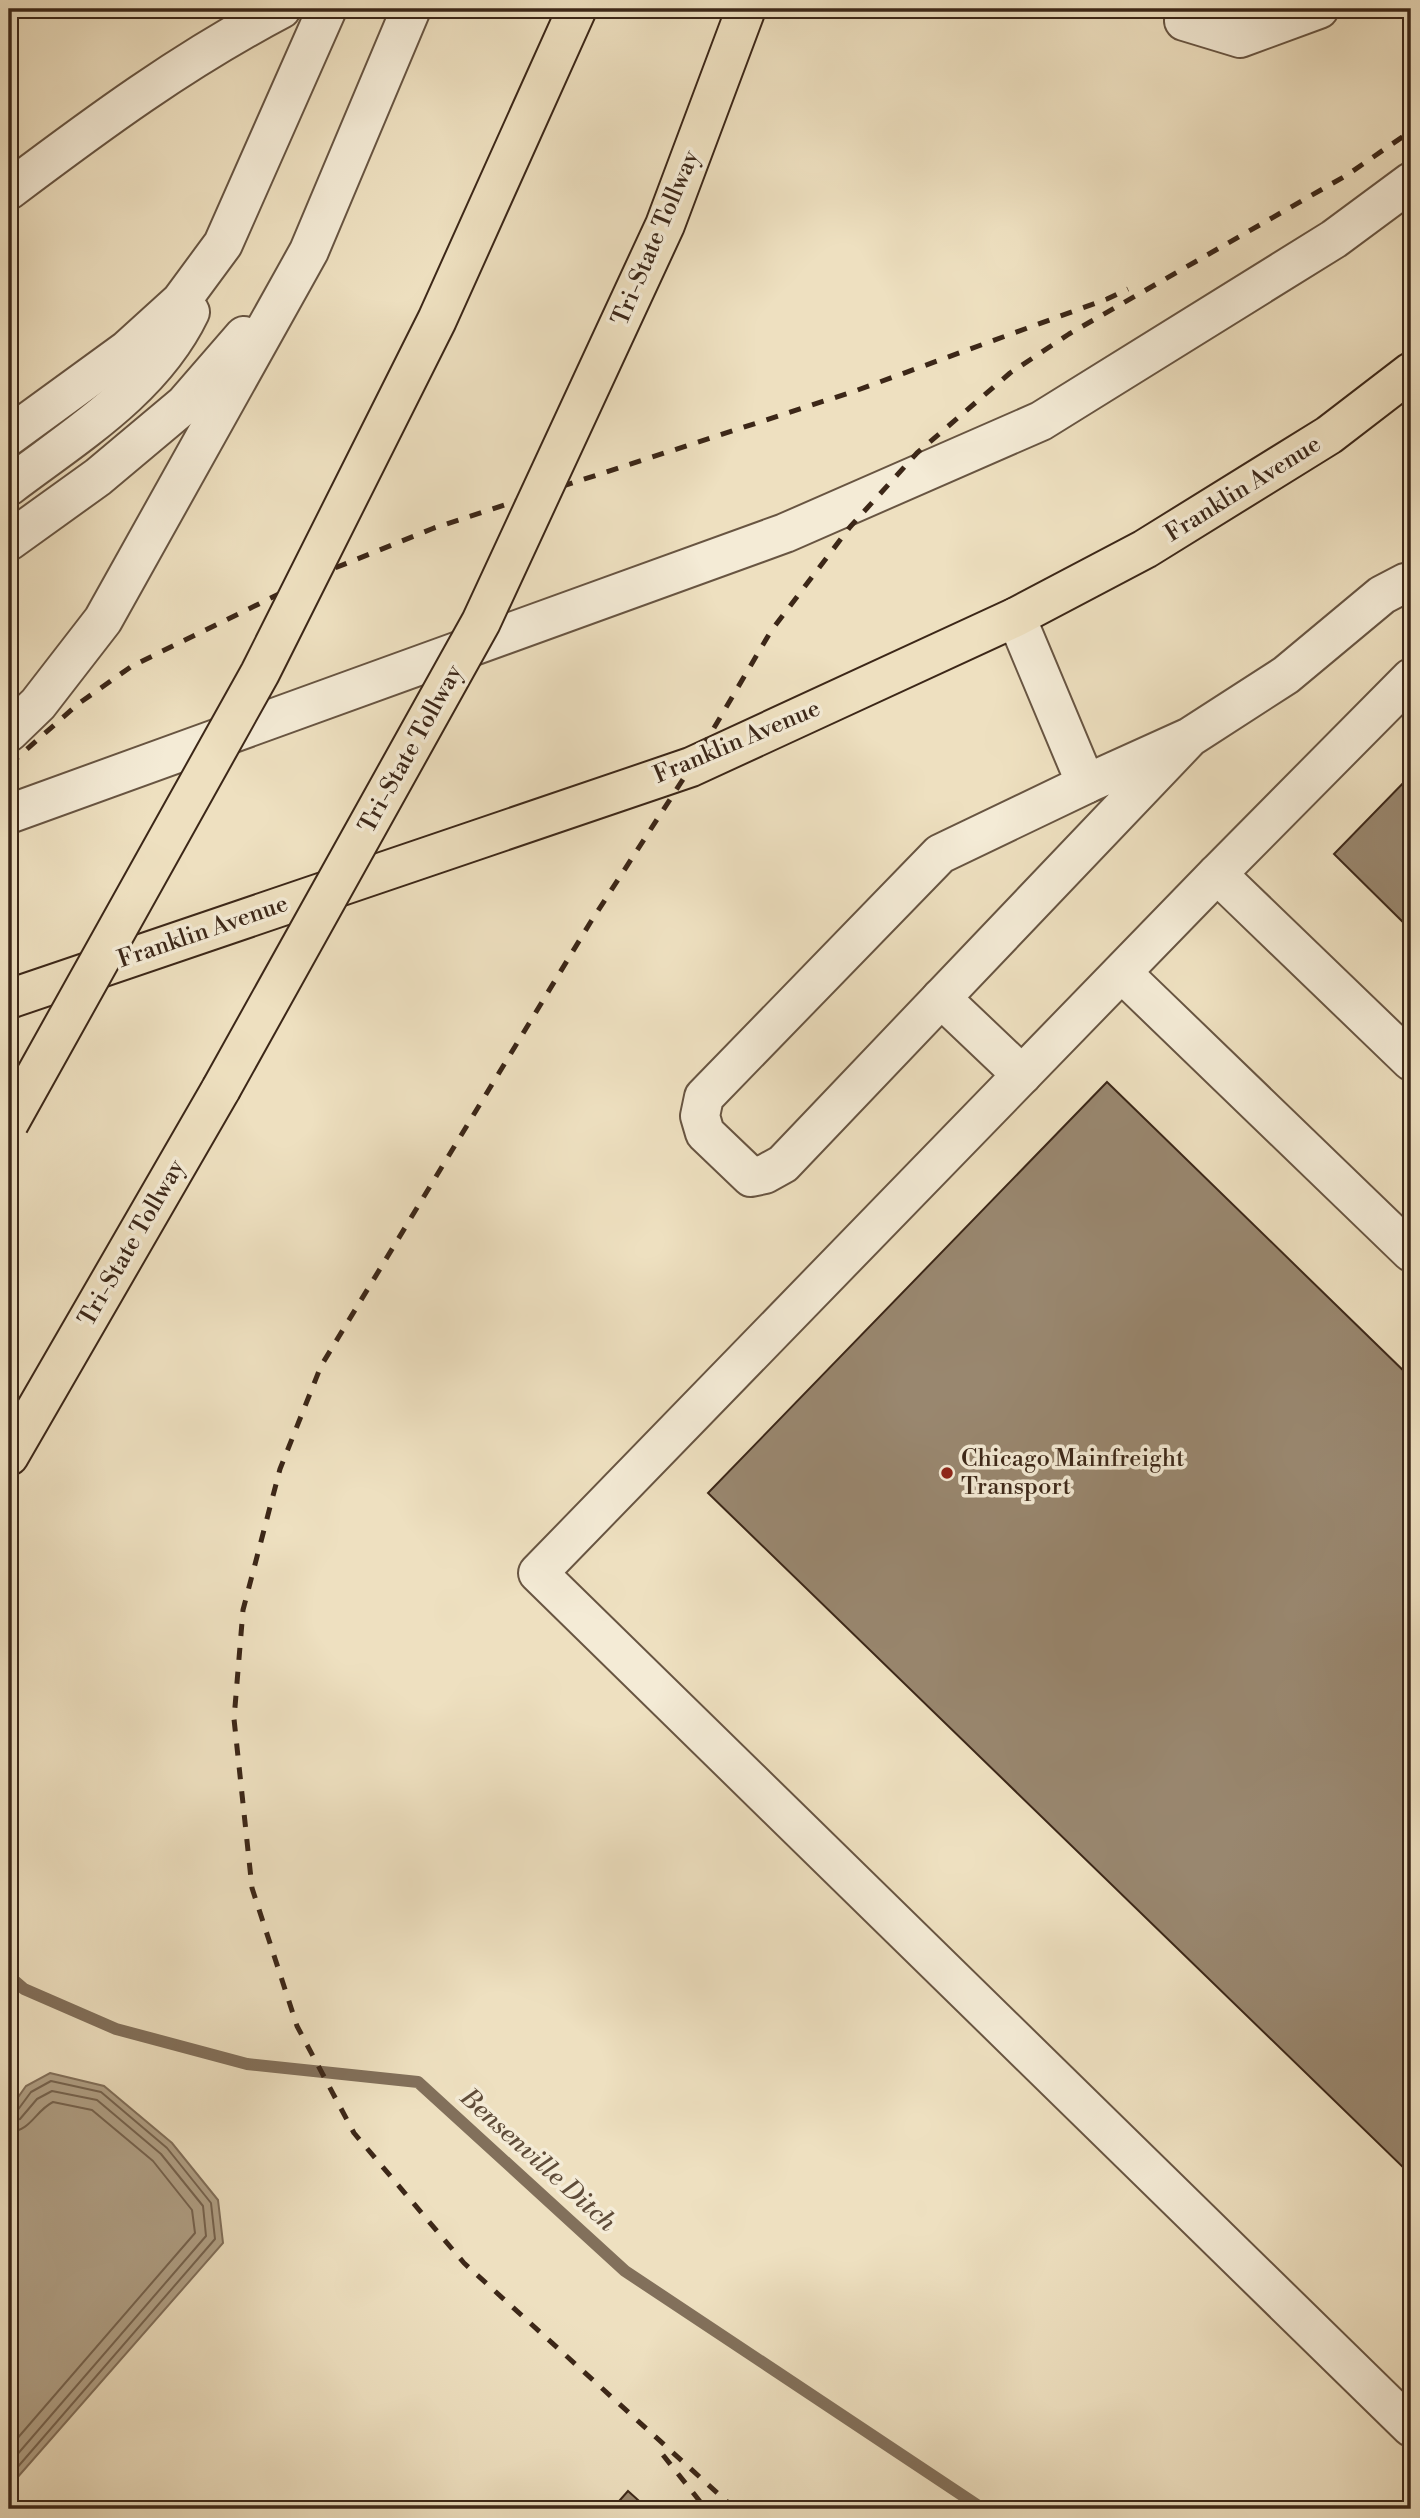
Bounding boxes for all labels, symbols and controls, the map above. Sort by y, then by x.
street label: Tri-State Tollway [606,146,707,330]
street label: Franklin Avenue [1160,429,1326,549]
street label: Tri-State Tollway [352,659,470,838]
street label: Franklin Avenue [649,693,825,791]
street label: Franklin Avenue [114,889,292,975]
street label: Tri-State Tollway [72,1154,192,1332]
place label: Chicago Mainfreight Transport [961,1444,1185,1502]
marker: Chicago Mainfreight Transport [939,1465,955,1481]
water label: Bensenville Ditch [453,2081,623,2239]

